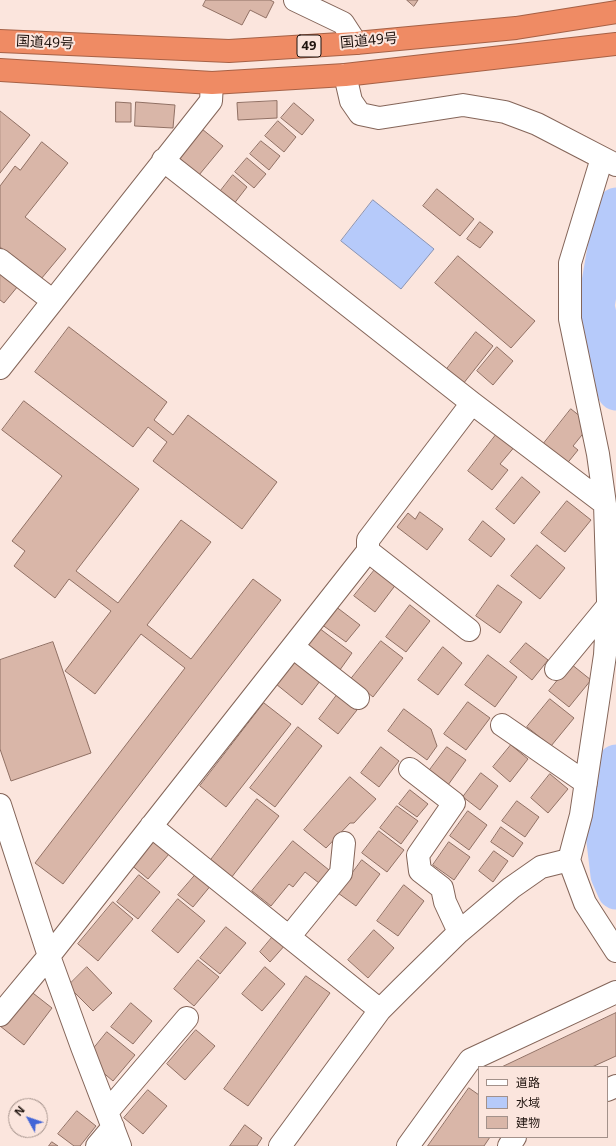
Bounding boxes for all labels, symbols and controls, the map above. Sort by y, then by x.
street label: 国道49号 [339,30,399,52]
street label: 国道49号 [16,33,74,53]
road number: 49 [297,35,321,57]
legend [478,1066,608,1138]
text: 道路 [516,1074,540,1091]
text: 水域 [516,1094,540,1111]
north arrow [8,1098,48,1138]
text: N [11,1102,28,1119]
text: 建物 [516,1114,540,1131]

